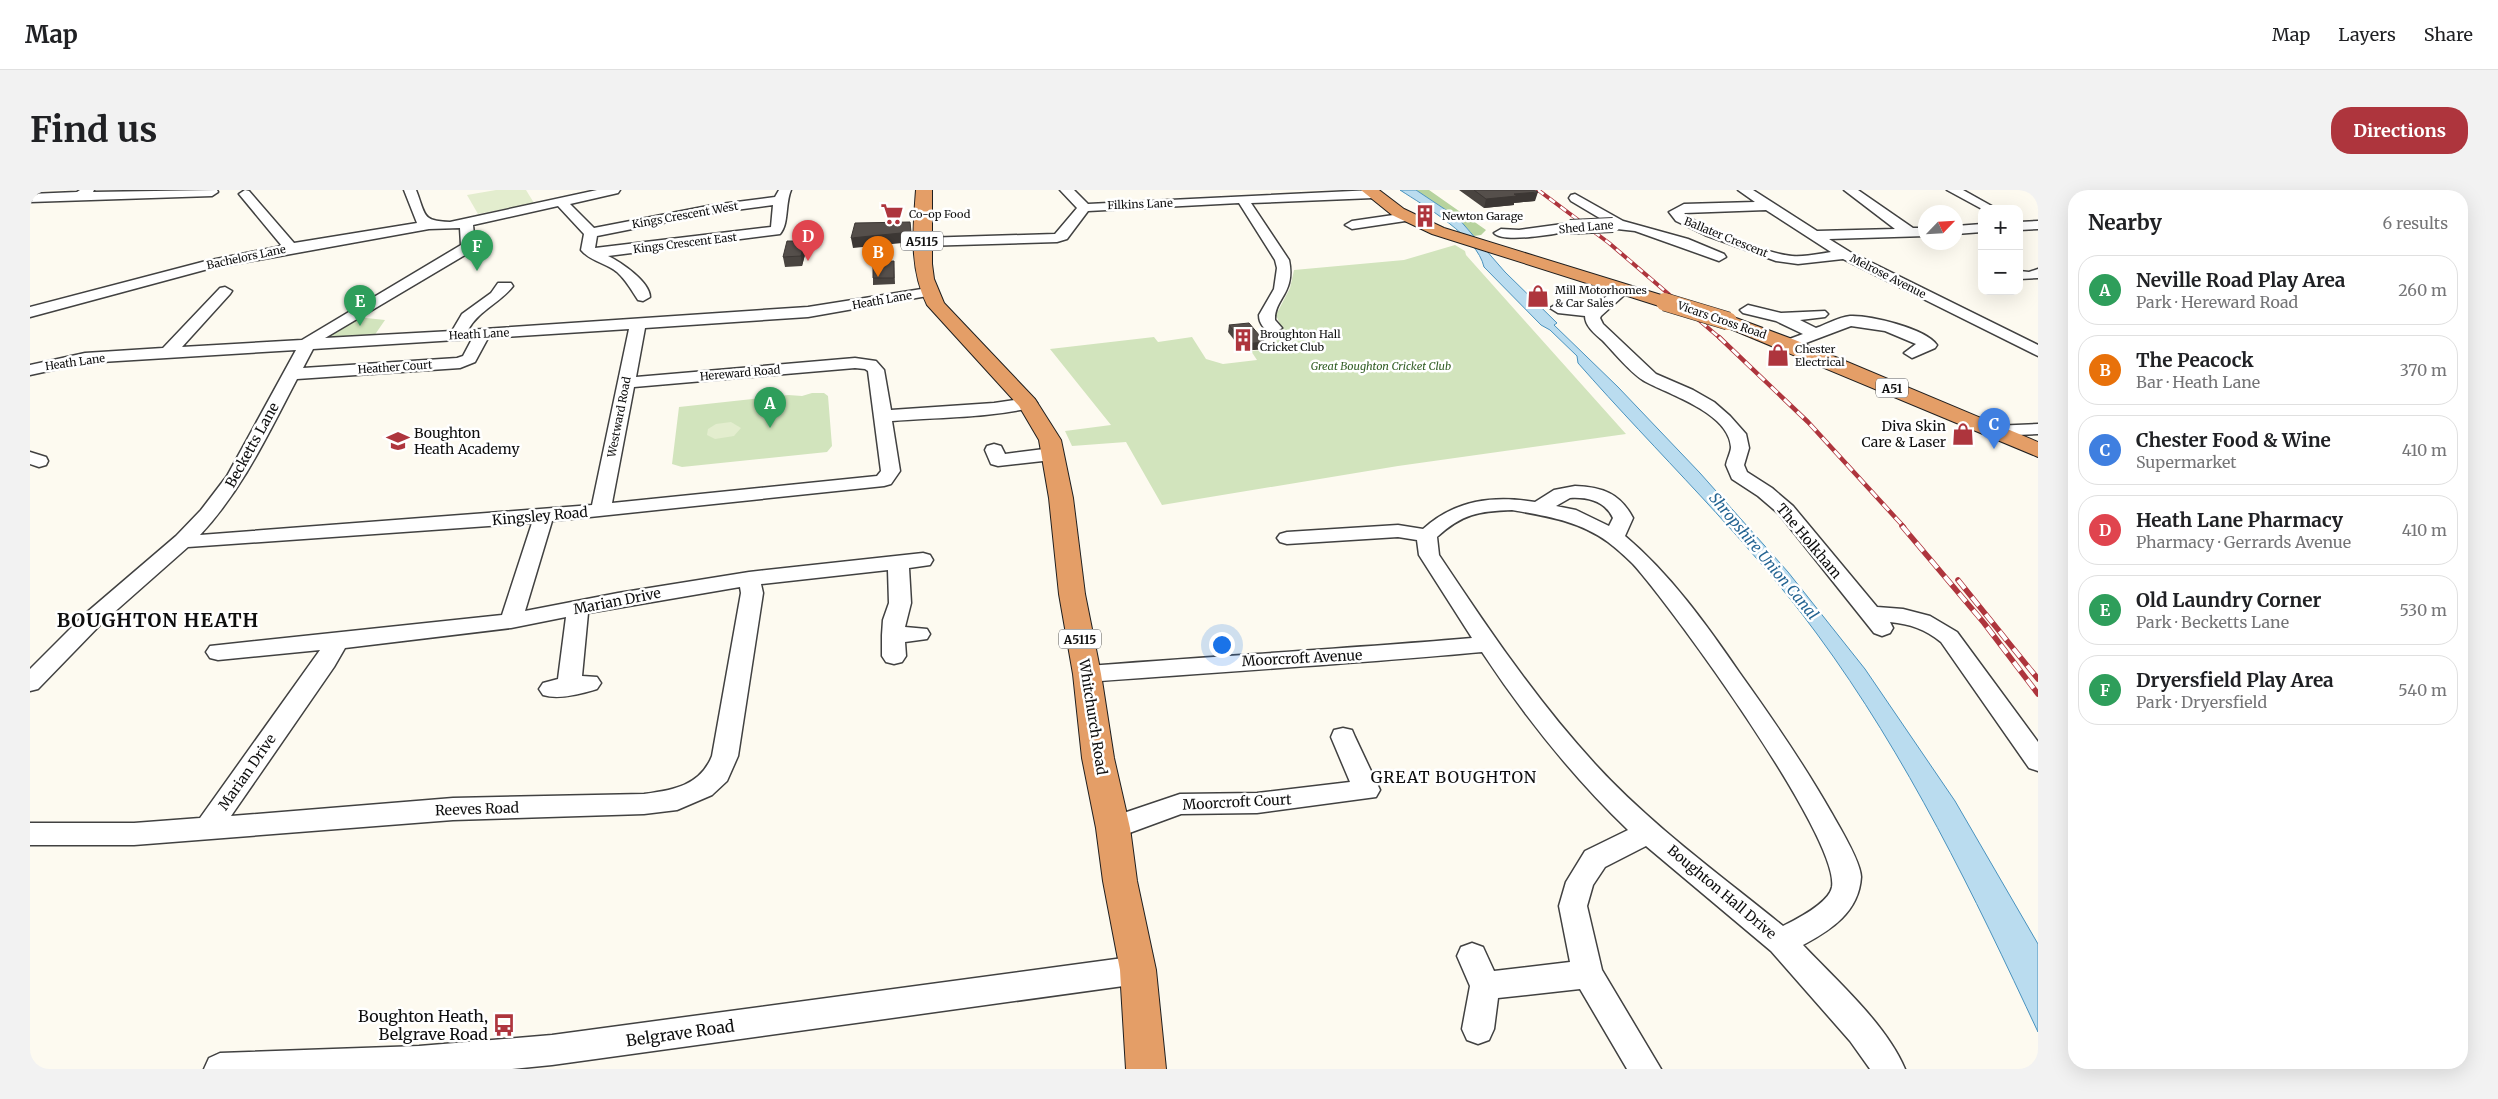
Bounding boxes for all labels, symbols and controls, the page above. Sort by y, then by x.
text: Map [25,19,78,50]
text: Map [2272,23,2310,46]
text: Layers [2338,23,2396,46]
text: Share [2424,23,2473,46]
button: Directions [2331,107,2468,154]
text: Find us [30,108,157,152]
street label: Filkins Lane [1107,196,1173,212]
street label: Kings Crescent West [631,199,740,231]
supermarket icon: Co-op Food [879,201,905,227]
building icon: Newton Garage [1412,203,1438,229]
north arrow [1918,205,1963,250]
map controls [1978,205,2023,295]
button: + [1978,205,2023,250]
place label: Co-op Food [909,207,971,221]
place label: Newton Garage [1442,209,1523,223]
text: Nearby [2088,209,2162,236]
text: 6 results [2383,213,2448,233]
street label: Ballater Crescent [1682,214,1771,260]
street label: Shed Lane [1558,218,1614,236]
pin: D [792,220,824,261]
pin: F [461,230,493,271]
street label: Kings Crescent East [632,230,738,256]
road number: A5115 [901,231,943,250]
pin: B [862,236,894,277]
street label: Bachelors Lane [205,242,287,272]
button: − [1978,250,2023,295]
street label: Melrose Avenue [1848,251,1929,301]
text: Neville Road Play Area [2136,268,2345,292]
text: A [2099,280,2111,300]
text: 260 m [2398,280,2447,300]
shop icon: Mill Motorhomes & Car Sales [1525,283,1551,309]
place label: Mill Motorhomes & Car Sales [1555,283,1647,310]
pin: E [344,285,376,326]
street label: Heath Lane [851,288,913,312]
text: Park · Hereward Road [2136,292,2298,312]
street label: Vicars Cross Road [1675,298,1769,342]
street label: Heath Lane [448,325,510,343]
building icon: Broughton Hall Cricket Club [1230,327,1256,353]
place label: Broughton Hall Cricket Club [1260,327,1341,354]
shop icon: Chester Electrical [1765,342,1791,368]
place label: Chester Electrical [1795,342,1845,369]
text: The Peacock [2136,348,2254,372]
street label: Heath Lane [44,351,106,373]
street label: Heather Court [357,357,433,377]
park label: Great Boughton Cricket Club [1311,359,1451,373]
text: B [2099,360,2111,380]
text: 370 m [2400,360,2447,380]
street label: Hereward Road [699,362,781,383]
text: Bar · Heath Lane [2136,372,2260,392]
street label: Westward Road [604,375,634,460]
road number: A51 [1876,378,1908,398]
pin: A [754,387,786,428]
street label: Becketts Lane [221,399,283,491]
pin: C [1978,408,2010,449]
place label: Diva Skin Care & Laser [1862,417,1946,451]
shop icon: Diva Skin Care & Laser [1950,421,1976,447]
place label: Boughton Heath Academy [414,424,520,458]
school or university icon: Boughton Heath Academy [385,428,411,454]
text: Chester Food & Wine [2136,428,2331,452]
text: C [2100,440,2110,460]
text: 410 m [2402,440,2447,460]
text: Supermarket [2136,452,2237,472]
water label: Shropshire Union Canal [1705,489,1823,623]
street label: The Holkham [1772,500,1846,582]
street label: Kingsley Road [491,503,589,529]
text: Heath Lane Pharmacy [2136,508,2343,532]
text: D [2099,520,2111,540]
text: 410 m [2402,520,2447,540]
text: Pharmacy · Gerrards Avenue [2136,532,2351,552]
street label: Marian Drive [572,584,662,618]
text: Old Laundry Corner [2136,588,2321,612]
text: E [2100,600,2110,620]
text: 530 m [2399,600,2447,620]
district label: BOUGHTON HEATH [57,608,259,632]
text: Park · Becketts Lane [2136,612,2289,632]
road number: A5115 [1059,629,1101,648]
your location [1209,632,1235,658]
street label: Moorcroft Avenue [1241,646,1363,670]
street label: Whitchurch Road [1075,657,1111,777]
text: Dryersfield Play Area [2136,668,2334,692]
text: F [2100,680,2110,700]
text: 540 m [2398,680,2447,700]
text: Park · Dryersfield [2136,692,2267,712]
street label: Marian Drive [214,731,280,813]
district label: GREAT BOUGHTON [1371,767,1537,787]
street label: Moorcroft Court [1182,790,1293,814]
street label: Reeves Road [435,799,520,819]
street label: Boughton Hall Drive [1664,841,1780,943]
place label: Boughton Heath, Belgrave Road [358,1006,488,1044]
bus stop icon: Boughton Heath, Belgrave Road [491,1012,517,1038]
street label: Belgrave Road [624,1015,736,1051]

